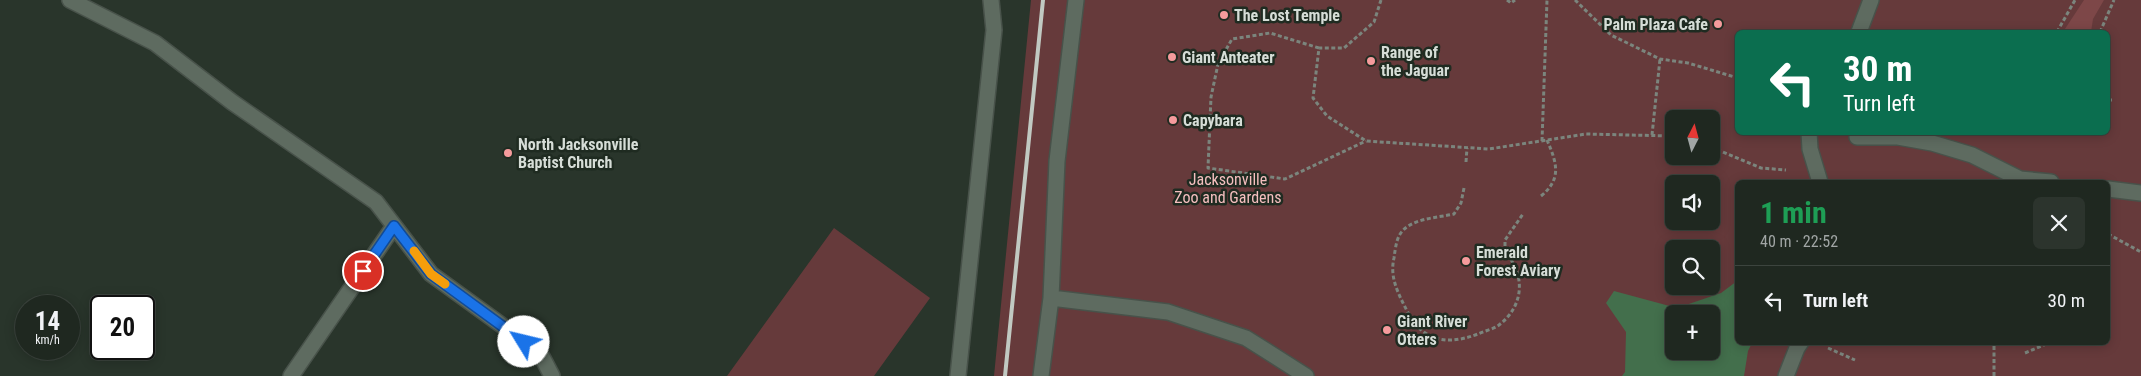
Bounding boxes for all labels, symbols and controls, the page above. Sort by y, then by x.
place label: The Lost Temple [1234,6,1340,25]
marker: The Lost Temple [1218,9,1230,21]
place label: Palm Plaza Cafe [1603,15,1708,34]
marker: Palm Plaza Cafe [1712,18,1724,30]
place label: Range of the Jaguar [1381,43,1449,80]
place label: Giant Anteater [1182,48,1274,67]
text: 30 m [1843,49,1912,90]
icon: left [1760,50,1825,115]
marker: Giant Anteater [1166,51,1178,63]
marker: Range of the Jaguar [1365,55,1377,67]
text: Turn left [1843,91,1915,116]
north arrow [1665,110,1720,165]
map controls [1665,110,1720,360]
place label: Capybara [1183,111,1243,130]
marker: Capybara [1167,114,1179,126]
place label: North Jacksonville Baptist Church [518,135,639,172]
marker: North Jacksonville Baptist Church [502,147,514,159]
park label: Jacksonville Zoo and Gardens [1174,170,1282,207]
button: sound [1665,175,1720,230]
text: 1 min [1760,195,1827,230]
button: close [2033,197,2085,249]
text: 40 m · 22:52 [1760,232,1838,251]
button: search [1665,240,1720,295]
place label: Emerald Forest Aviary [1476,243,1561,280]
pin [342,250,384,292]
marker: Emerald Forest Aviary [1460,255,1472,267]
icon: arrive [349,257,377,285]
icon: left [1760,287,1788,315]
text: Turn left [1803,289,1868,312]
text: 30 m [2048,289,2085,312]
speed limit sign: 20 [90,295,155,360]
button: + [1665,305,1720,360]
text: 14 [35,307,60,336]
place label: Giant River Otters [1397,312,1467,349]
position arrow [497,315,549,367]
marker: Giant River Otters [1381,324,1393,336]
text: km/h [35,333,60,347]

